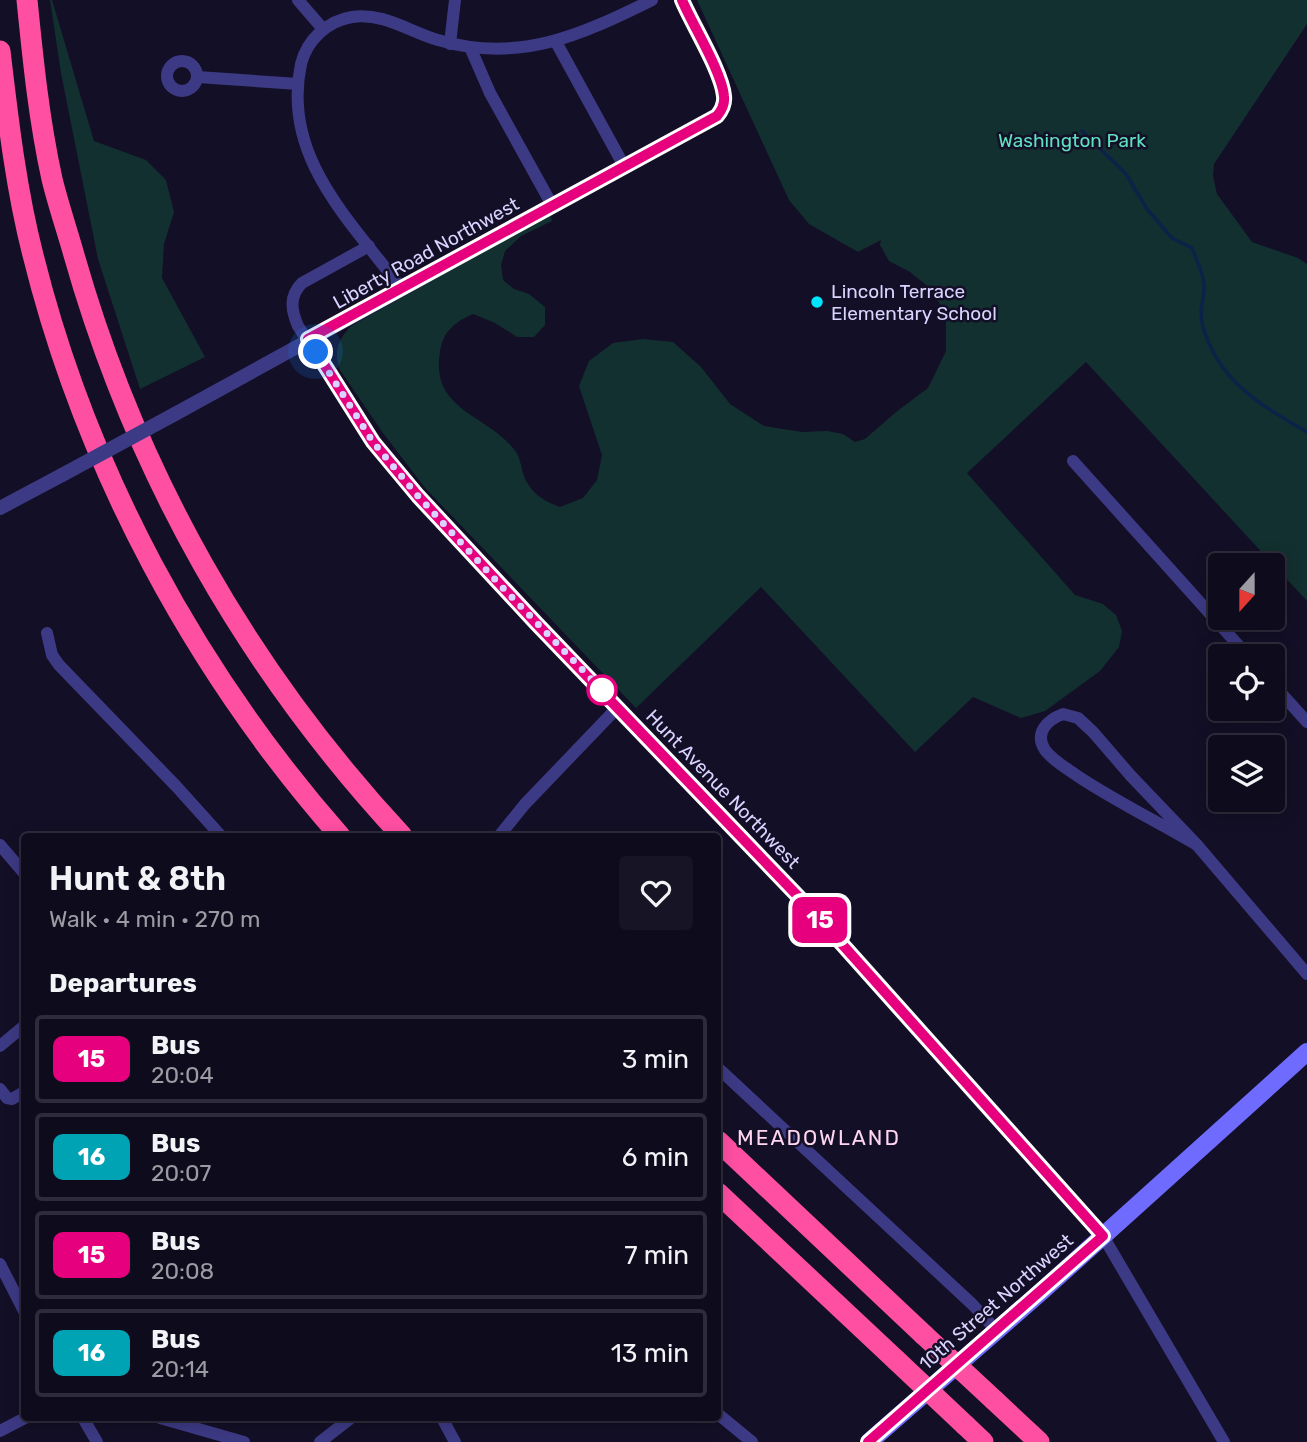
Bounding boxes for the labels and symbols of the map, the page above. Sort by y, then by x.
park label: Washington Park [998,129,1146,152]
street label: Liberty Road Northwest [329,192,524,314]
place label: Lincoln Terrace Elementary School [831,280,997,325]
marker: Lincoln Terrace Elementary School [809,294,825,310]
your location [298,334,333,369]
north arrow [1208,553,1284,630]
unlabelled marker [587,675,617,705]
street label: Hunt Avenue Northwest [641,705,805,874]
line badge: 15 [788,897,852,943]
district label: MEADOWLAND [737,1125,901,1150]
street label: 10th Street Northwest [914,1229,1078,1375]

